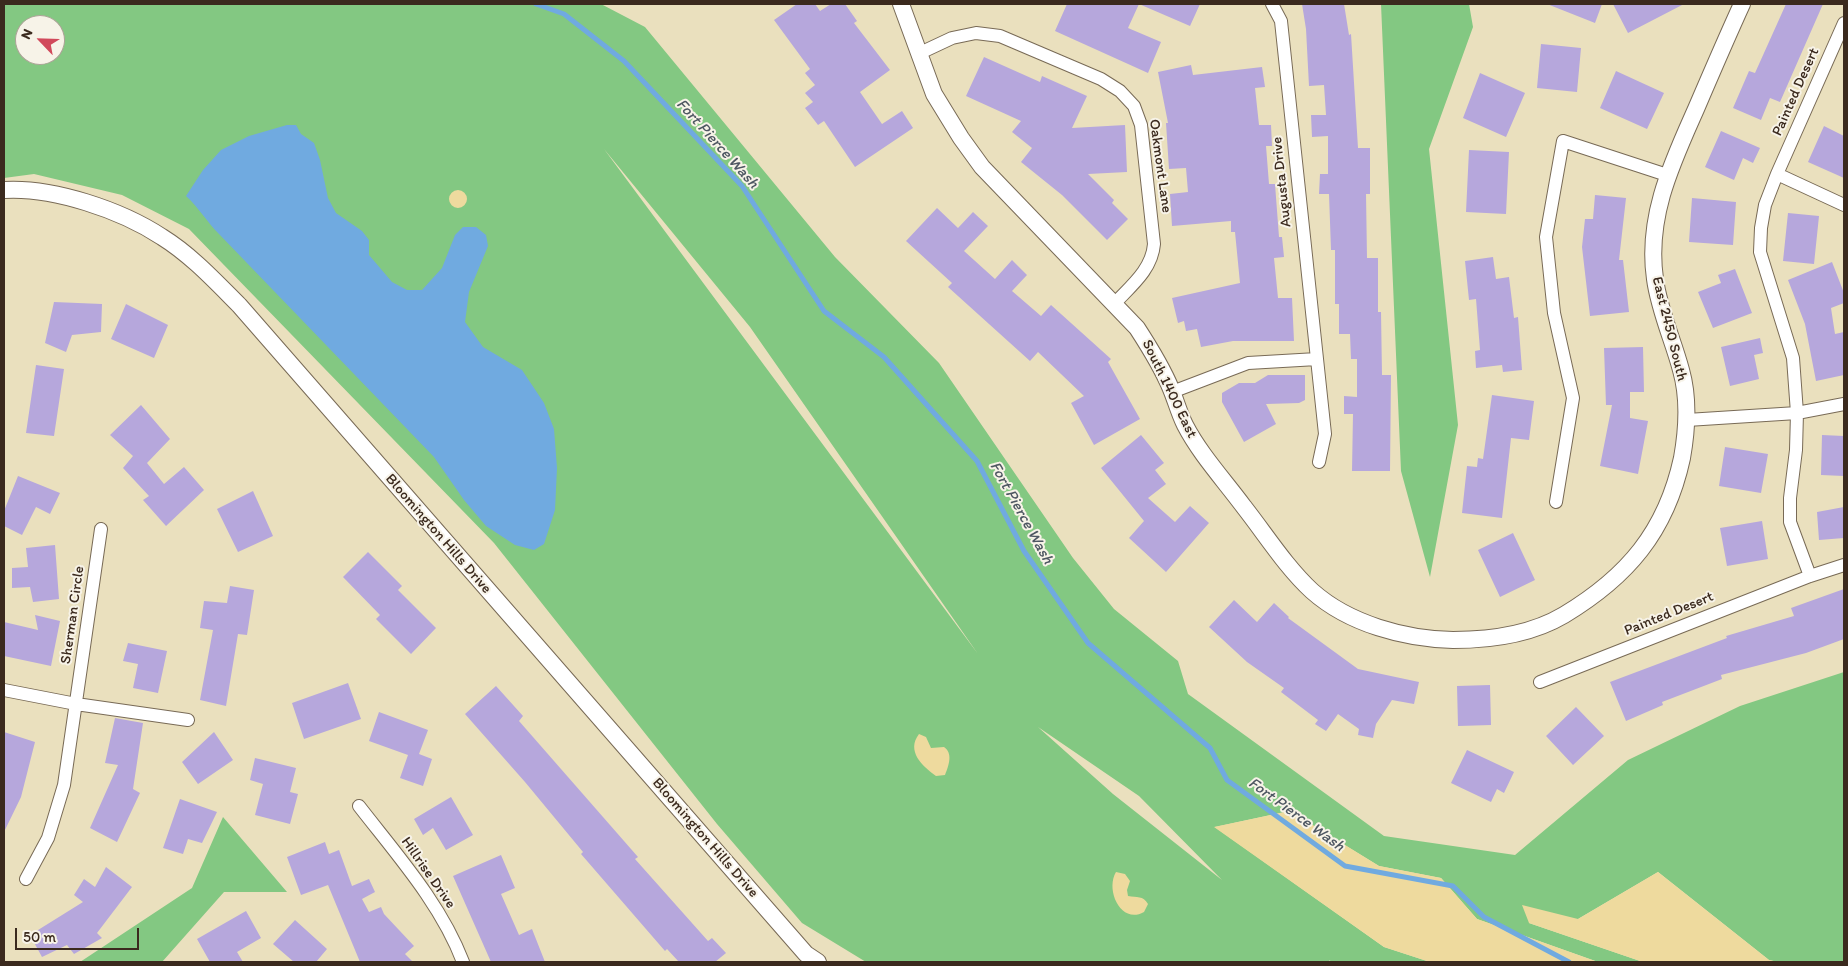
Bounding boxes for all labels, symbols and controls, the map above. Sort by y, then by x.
north arrow [15,15,65,65]
text: N [17,26,36,42]
street label: Painted Desert [1769,45,1823,139]
water label: Fort Pierce Wash [672,95,762,193]
street label: Oakmont Lane [1145,118,1175,214]
street label: Augusta Drive [1268,136,1296,228]
street label: East 2450 South [1647,275,1691,383]
street label: South 1400 East [1137,337,1201,441]
water label: Fort Pierce Wash [985,458,1057,568]
street label: Bloomington Hills Drive [381,470,495,598]
street label: Sherman Circle [57,565,89,665]
street label: Painted Desert [1622,588,1716,640]
street label: Bloomington Hills Drive [648,774,762,902]
water label: Fort Pierce Wash [1244,774,1348,856]
street label: Hillrise Drive [397,834,459,912]
scale bar [18,918,141,950]
text: 50 m [23,928,56,946]

